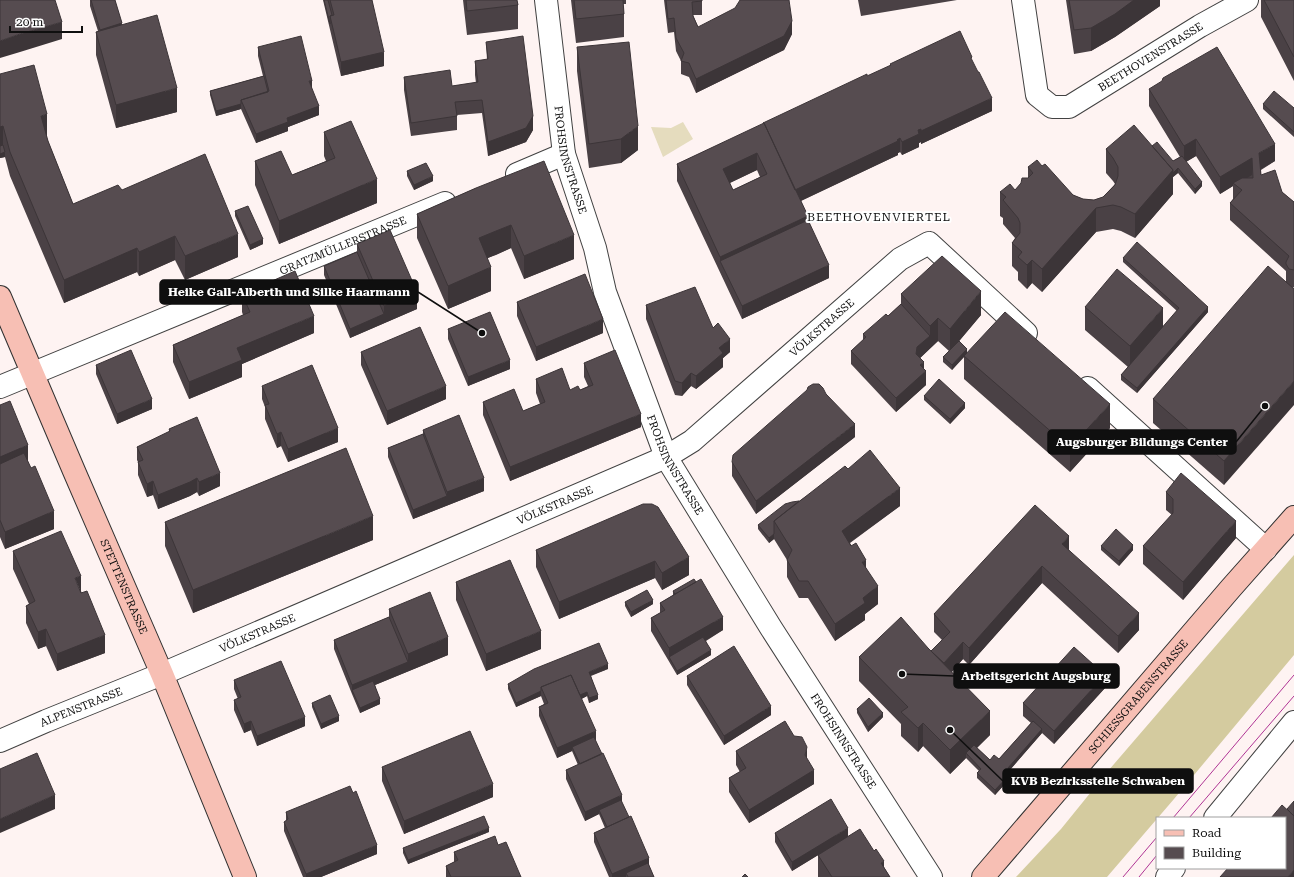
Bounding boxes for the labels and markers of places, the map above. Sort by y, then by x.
callout: Heike Gall-Alberth und Silke Haarmann [160,280,418,304]
callout: Augsburger Bildungs Center [1048,430,1236,454]
callout: Arbeitsgericht Augsburg [954,664,1119,688]
callout: KVB Bezirksstelle Schwaben [1003,769,1193,793]

